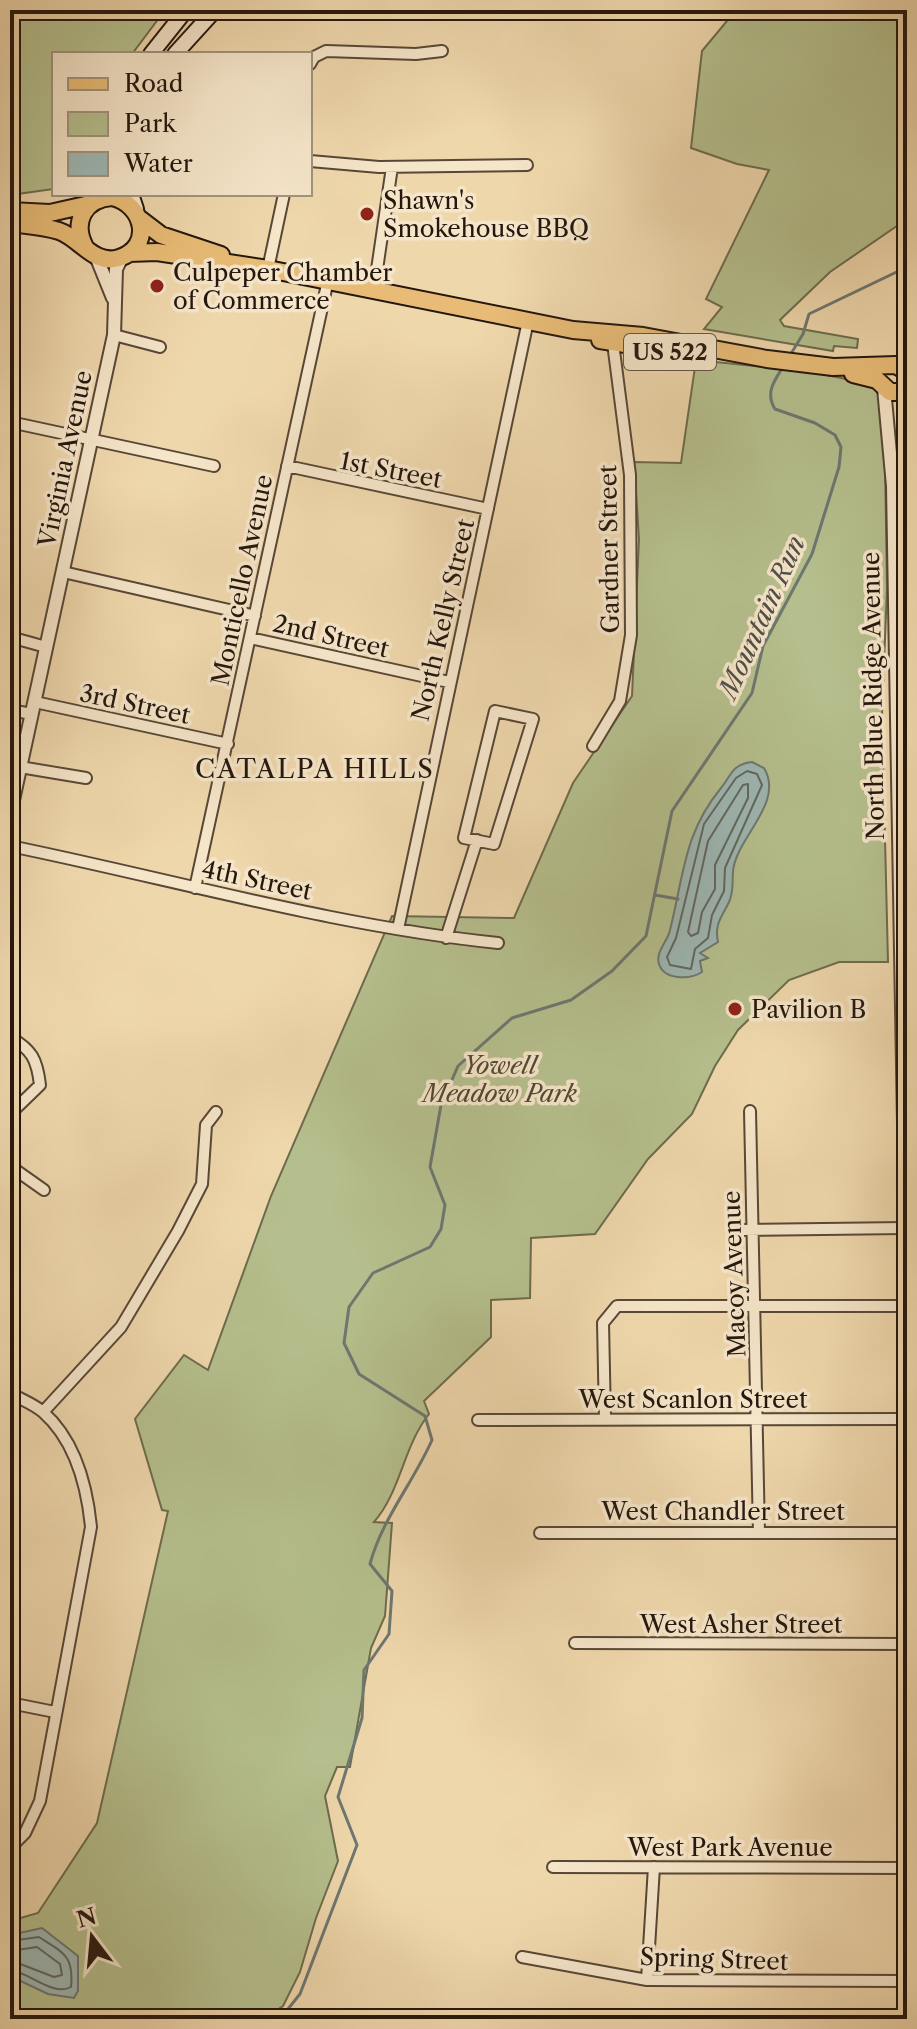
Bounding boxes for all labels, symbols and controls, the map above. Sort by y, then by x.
legend [52,52,312,196]
text: Road [124,69,184,98]
text: Park [124,109,177,138]
text: Water [123,149,193,178]
place label: Shawn's Smokehouse BBQ [383,186,589,243]
marker: Shawn's Smokehouse BBQ [358,205,376,223]
place label: Culpeper Chamber of Commerce [173,258,392,315]
marker: Culpeper Chamber of Commerce [148,277,166,295]
road number: US 522 [624,334,716,370]
street label: Virginia Avenue [32,368,98,551]
street label: 1st Street [338,446,445,494]
street label: Gardner Street [593,464,625,634]
street label: Monticello Avenue [205,472,279,688]
street label: North Kelly Street [406,516,480,724]
water label: Mountain Run [711,531,812,706]
street label: North Blue Ridge Avenue [856,552,890,840]
street label: 2nd Street [270,609,392,663]
street label: 3rd Street [77,678,193,730]
district label: CATALPA HILLS [195,753,435,785]
street label: 4th Street [199,854,315,906]
place label: Pavilion B [751,995,866,1024]
marker: Pavilion B [726,1000,744,1018]
park label: Yowell Meadow Park [420,1051,578,1108]
street label: Macoy Avenue [717,1190,751,1358]
street label: West Scanlon Street [578,1385,808,1414]
street label: West Chandler Street [600,1497,845,1526]
street label: West Asher Street [639,1610,843,1639]
street label: West Park Avenue [626,1833,833,1862]
north arrow [52,1897,132,1977]
text: N [74,1903,100,1934]
street label: Spring Street [639,1942,789,1976]

